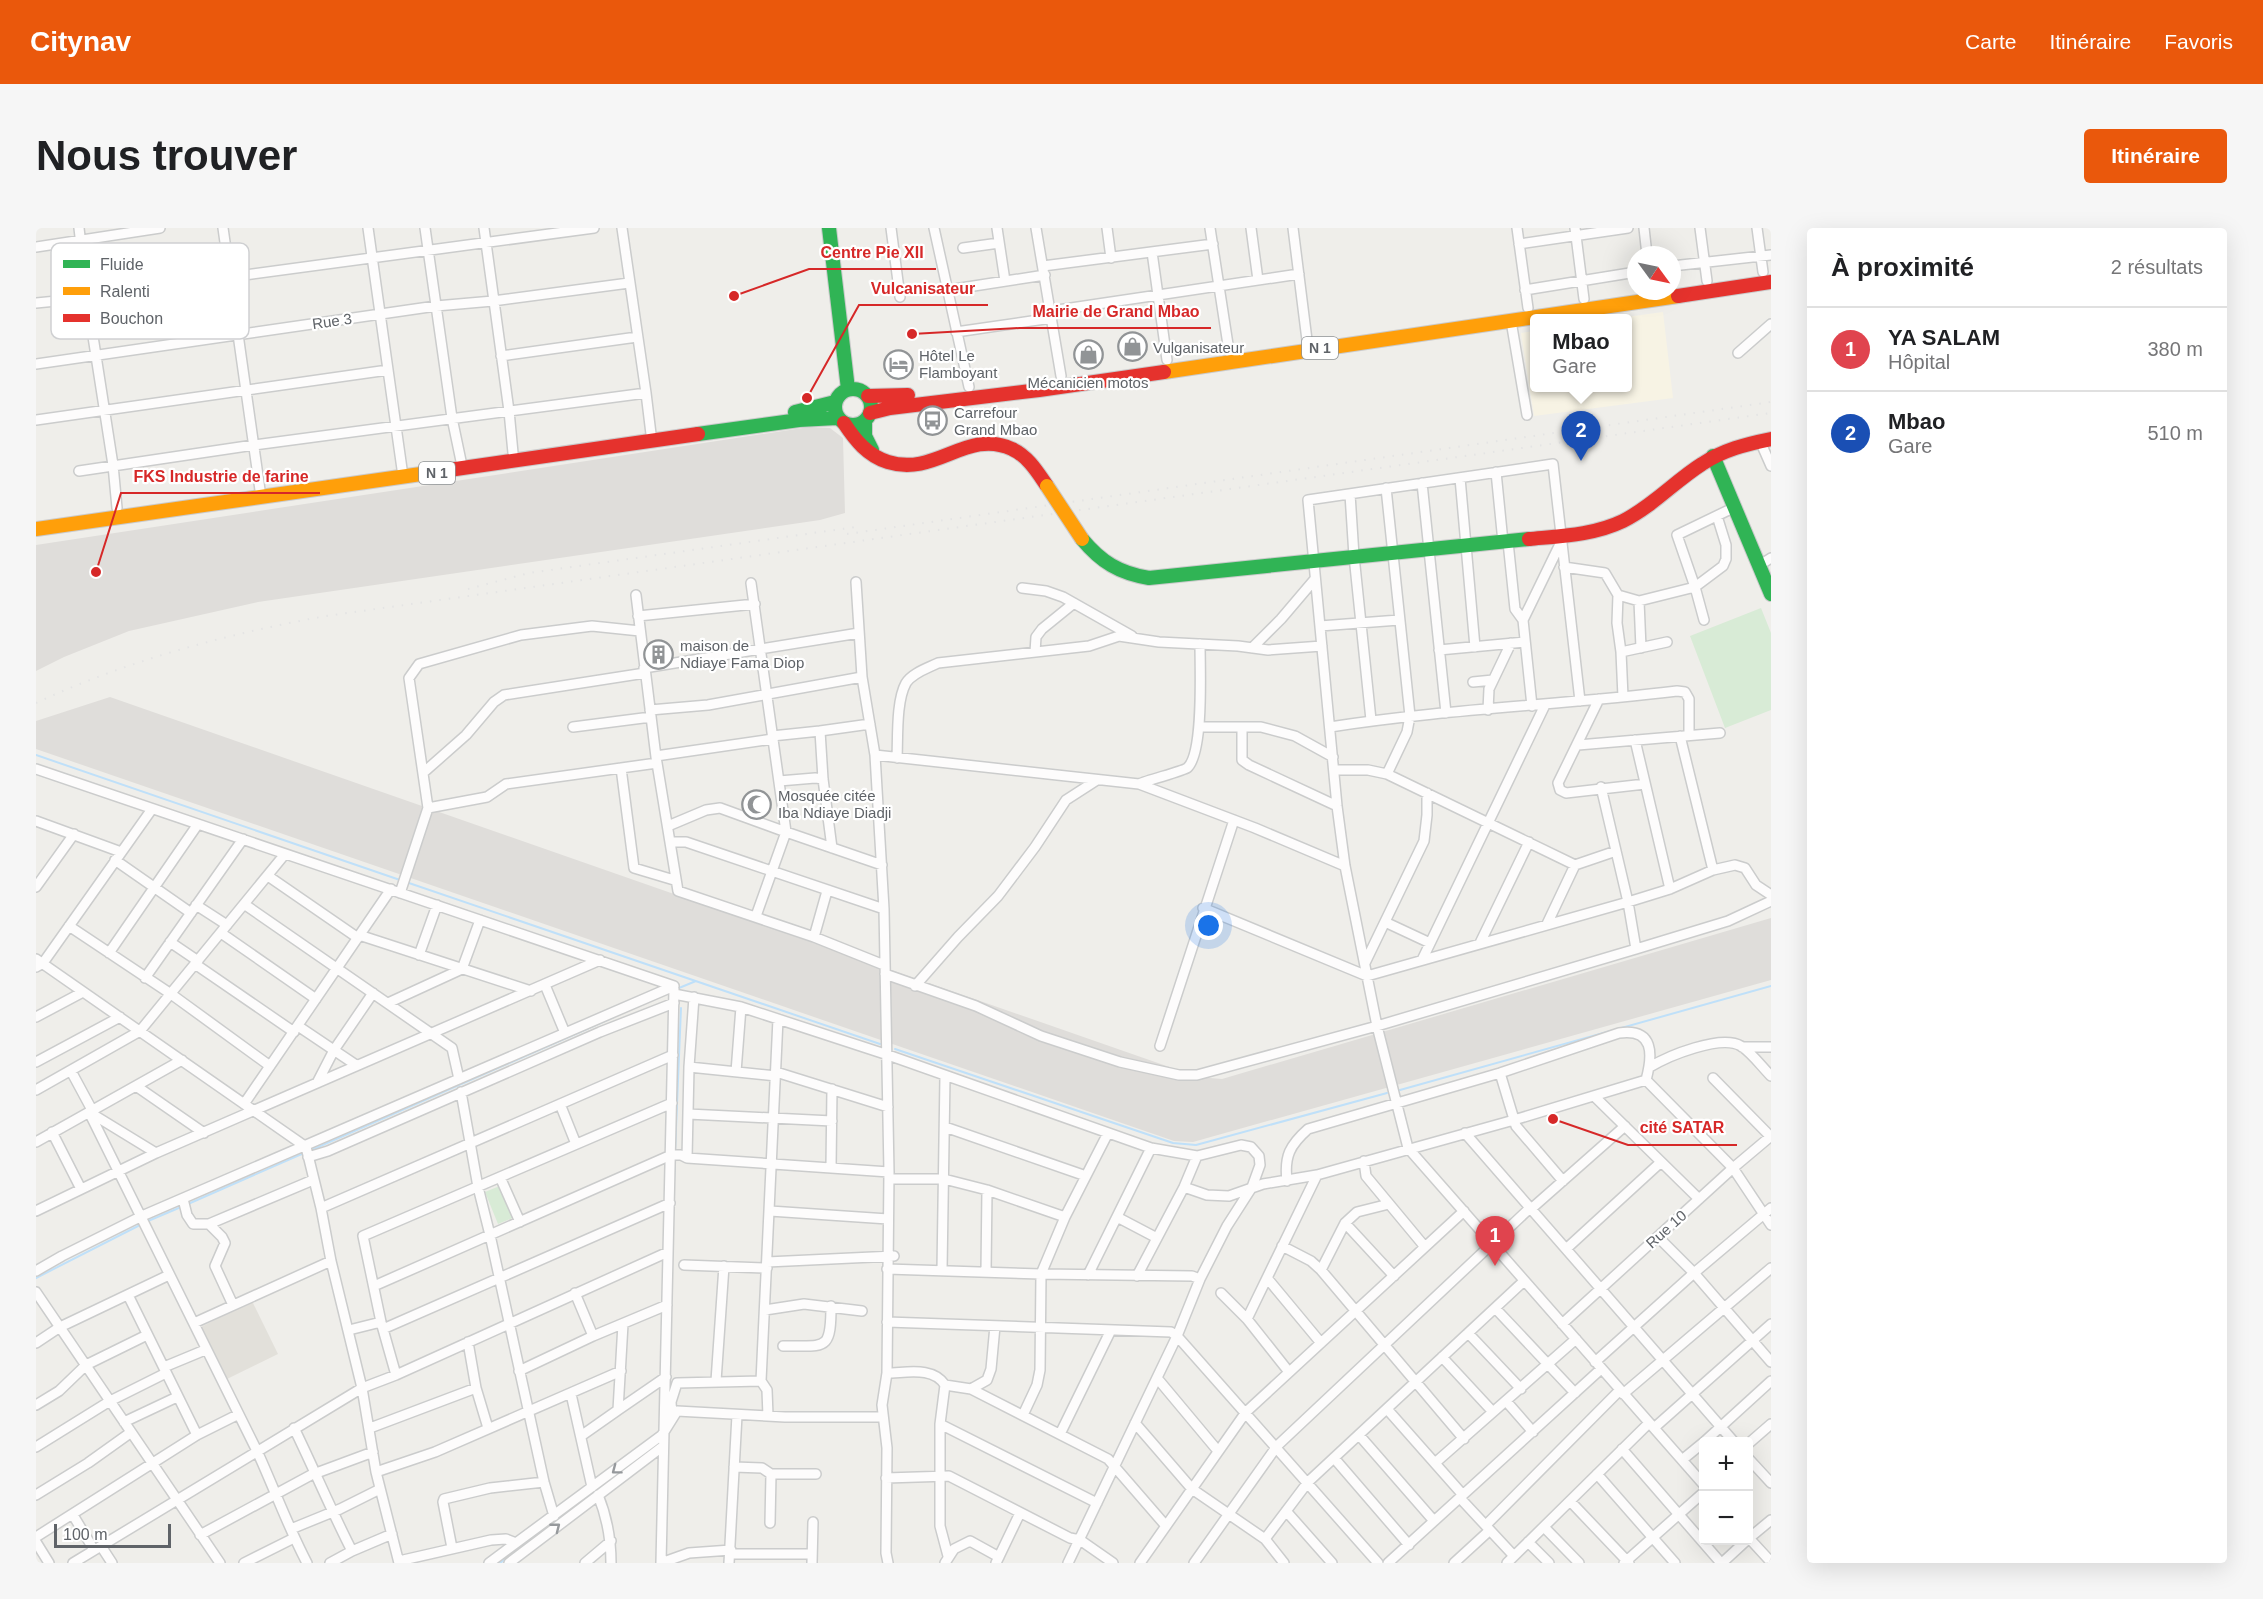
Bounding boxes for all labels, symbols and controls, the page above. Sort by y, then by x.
text: Citynav [30,26,131,57]
text: Carte [1965,30,2016,53]
text: Itinéraire [2049,30,2131,53]
text: Favoris [2164,30,2233,53]
button: Itinéraire [2084,129,2227,183]
text: Nous trouver [36,132,297,179]
callout: Centre Pie XII [809,235,936,269]
legend [51,243,249,339]
text: Centre Pie XII [820,244,924,261]
north arrow [1627,246,1681,300]
text: À proximité [1831,252,1974,282]
text: Fluide [100,256,144,273]
text: 2 résultats [2111,256,2203,278]
callout: Vulcanisateur [859,271,988,305]
text: Vulcanisateur [871,280,975,297]
text: Ralenti [100,283,150,300]
callout: Mairie de Grand Mbao [1020,294,1211,328]
text: Mairie de Grand Mbao [1032,303,1200,320]
text: Bouchon [100,310,163,327]
street label: Rue 3 [311,310,353,332]
popup [1530,314,1632,392]
text: YA SALAM [1888,325,2000,350]
text: Mbao [1552,329,1610,354]
shop icon: Vulganisateur [1116,331,1148,363]
road number: N 1 [1302,337,1338,359]
text: 1 [1845,338,1856,360]
text: 380 m [2147,338,2203,360]
shop icon: Mécanicien motos [1072,339,1104,371]
place label: Vulganisateur [1153,339,1244,356]
place label: Hôtel Le Flamboyant [919,347,998,381]
hotel icon: Hôtel Le Flamboyant [882,348,914,380]
text: Hôpital [1888,351,1950,373]
text: Gare [1552,355,1597,377]
place label: Mécanicien motos [1028,374,1148,391]
place label: Carrefour Grand Mbao [954,404,1037,438]
bus stop icon: Carrefour Grand Mbao [917,405,949,437]
text: Mbao [1888,409,1945,434]
pin: 2 [1562,412,1600,461]
text: 2 [1845,422,1856,444]
text: 510 m [2147,422,2203,444]
text: Gare [1888,435,1932,457]
callout: FKS Industrie de farine [121,459,320,493]
road number: N 1 [419,462,455,484]
text: FKS Industrie de farine [133,468,309,485]
place label: maison de Ndiaye Fama Diop [680,637,804,671]
building icon: maison de Ndiaye Fama Diop [643,638,675,670]
place label: Mosquée citée Iba Ndiaye Diadji [778,787,891,821]
mosque icon: Mosquée citée Iba Ndiaye Diadji [741,788,773,820]
your location [1194,911,1223,940]
callout: cité SATAR [1628,1111,1737,1145]
text: cité SATAR [1640,1119,1725,1136]
street label: Rue 10 [1642,1206,1690,1252]
pin: 1 [1476,1216,1514,1266]
map controls [1699,1437,1753,1545]
button: + [1699,1437,1753,1491]
one-way arrow [611,1462,622,1473]
button: − [1699,1491,1753,1545]
scale bar [54,1521,171,1548]
one-way arrow [549,1524,560,1535]
text: 100 m [63,1526,107,1543]

